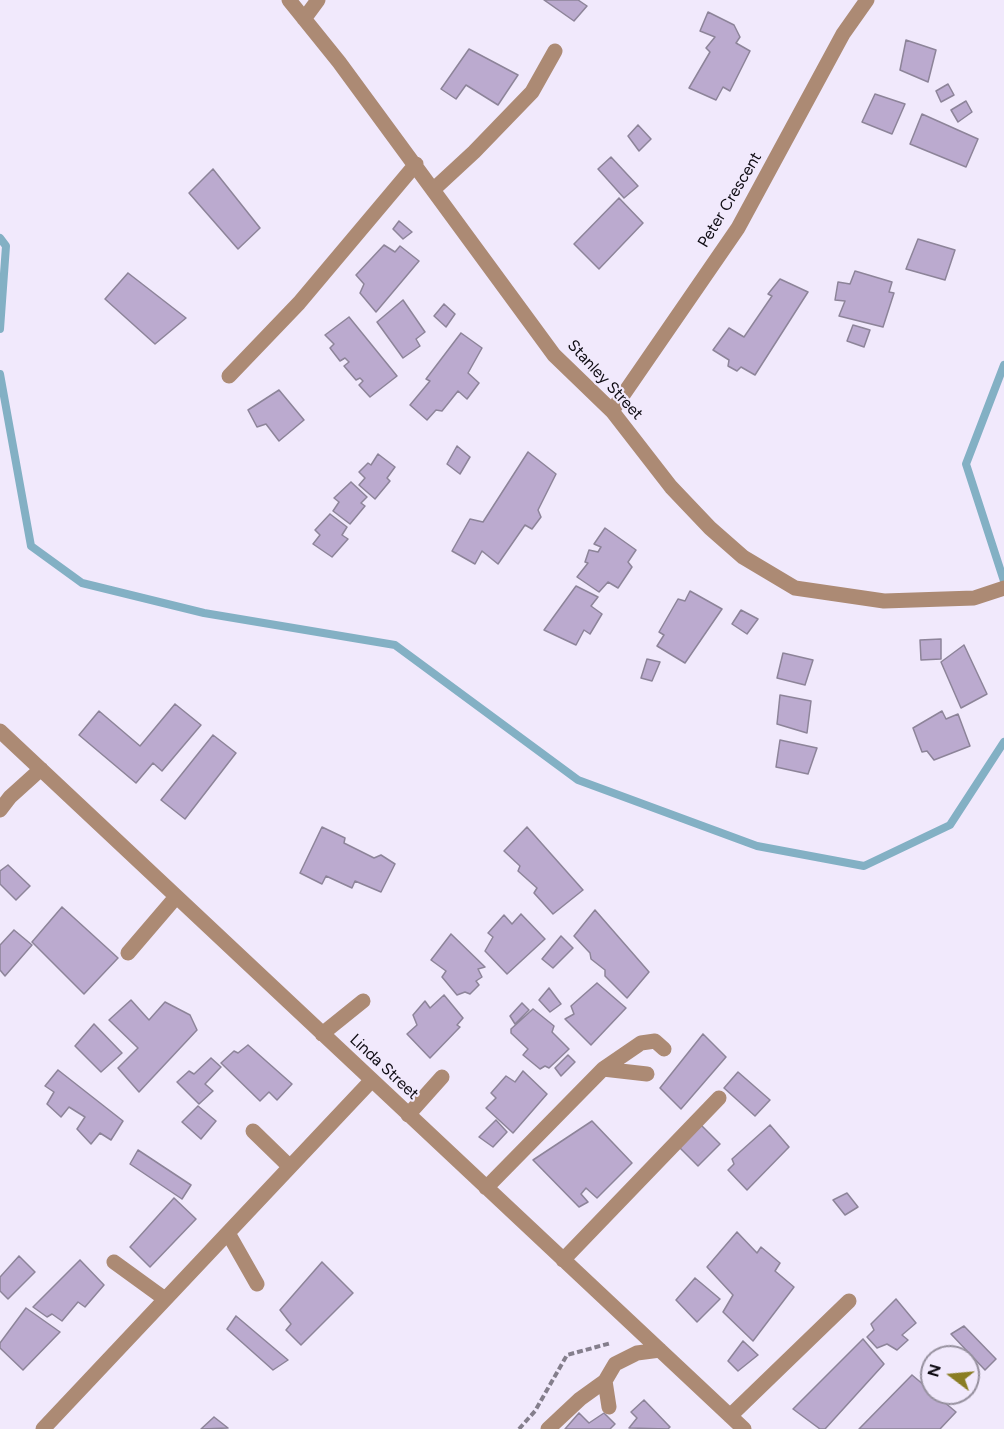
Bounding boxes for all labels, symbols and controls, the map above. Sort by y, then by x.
street label: Peter Crescent [694,149,766,251]
street label: Stanley Street [563,336,647,424]
street label: Linda Street [346,1030,422,1104]
north arrow [920,1345,980,1405]
text: N [923,1362,945,1379]

